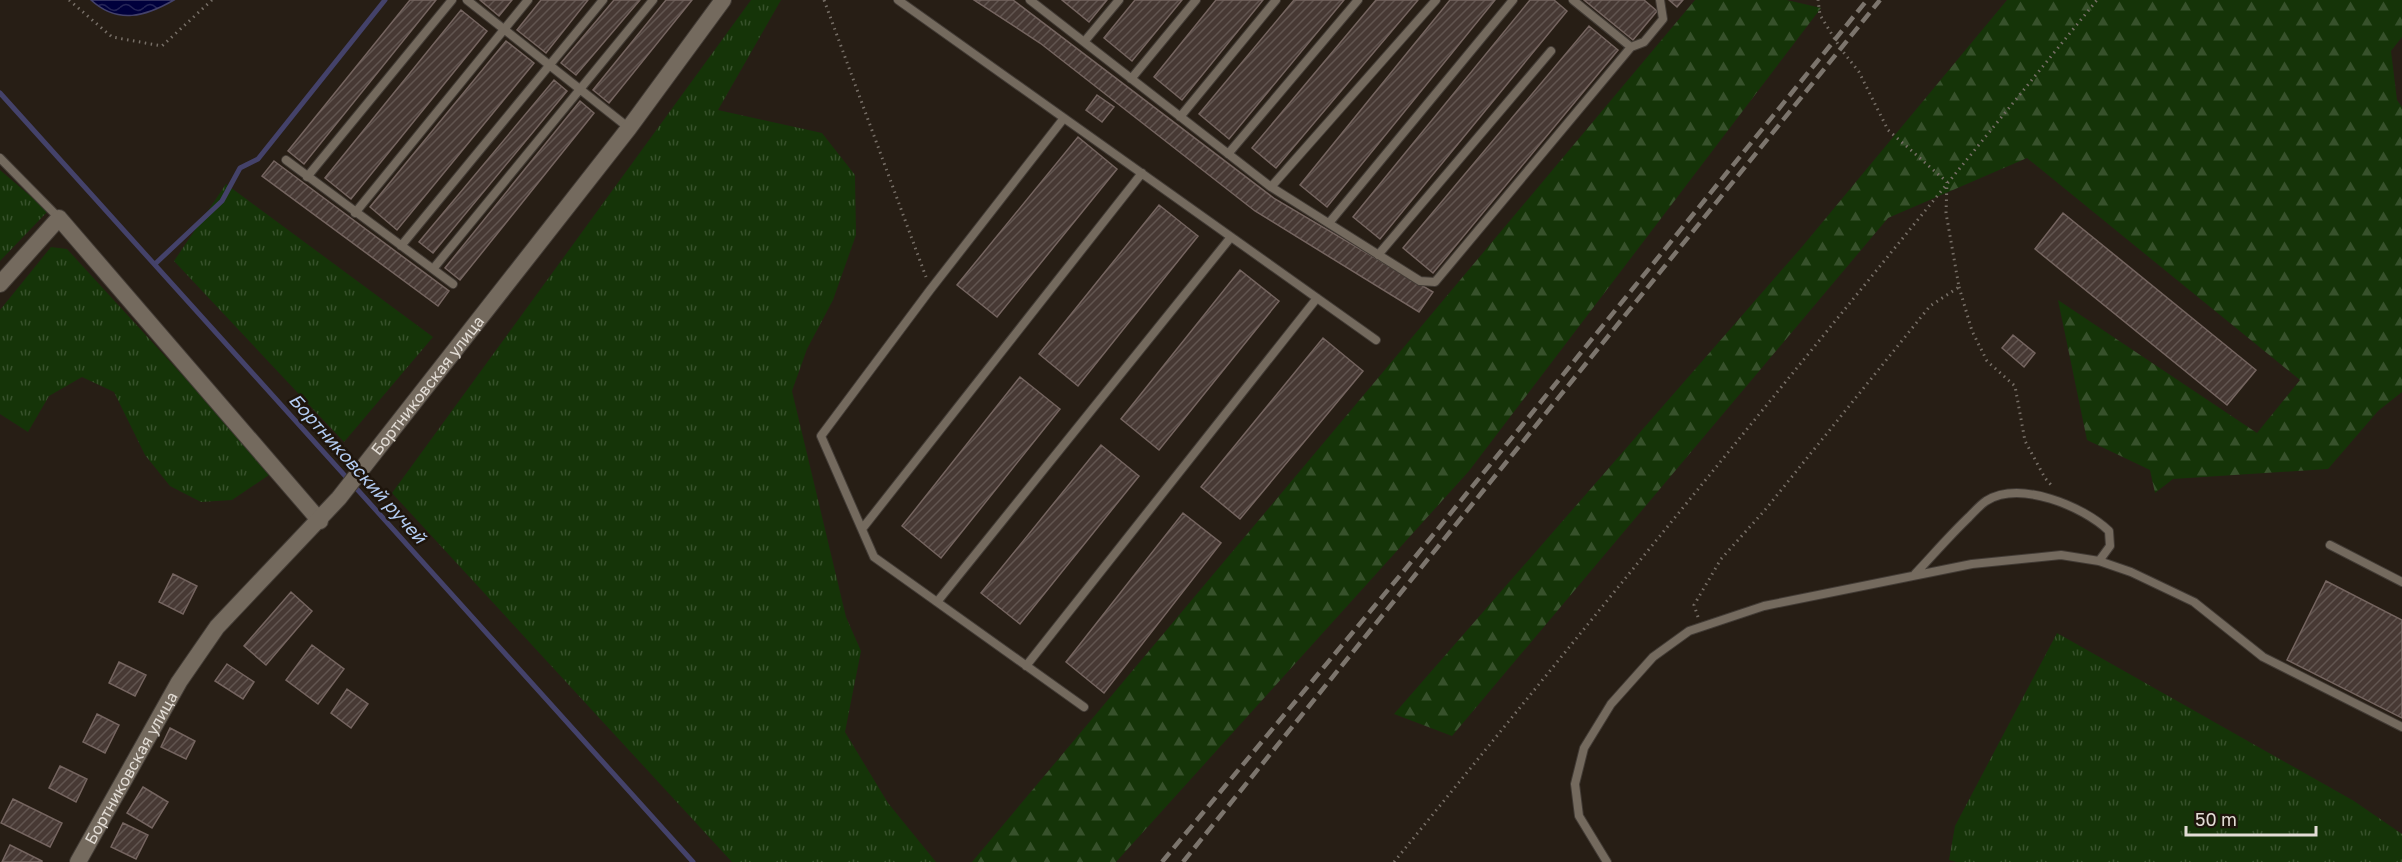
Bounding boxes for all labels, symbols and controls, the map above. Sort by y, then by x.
street label: Бортниковская улица [366,312,488,459]
water label: Бортниковский ручей [285,388,432,548]
street label: Бортниковская улица [80,688,182,848]
scale bar [2186,799,2316,837]
text: 50 m [2195,808,2237,830]

